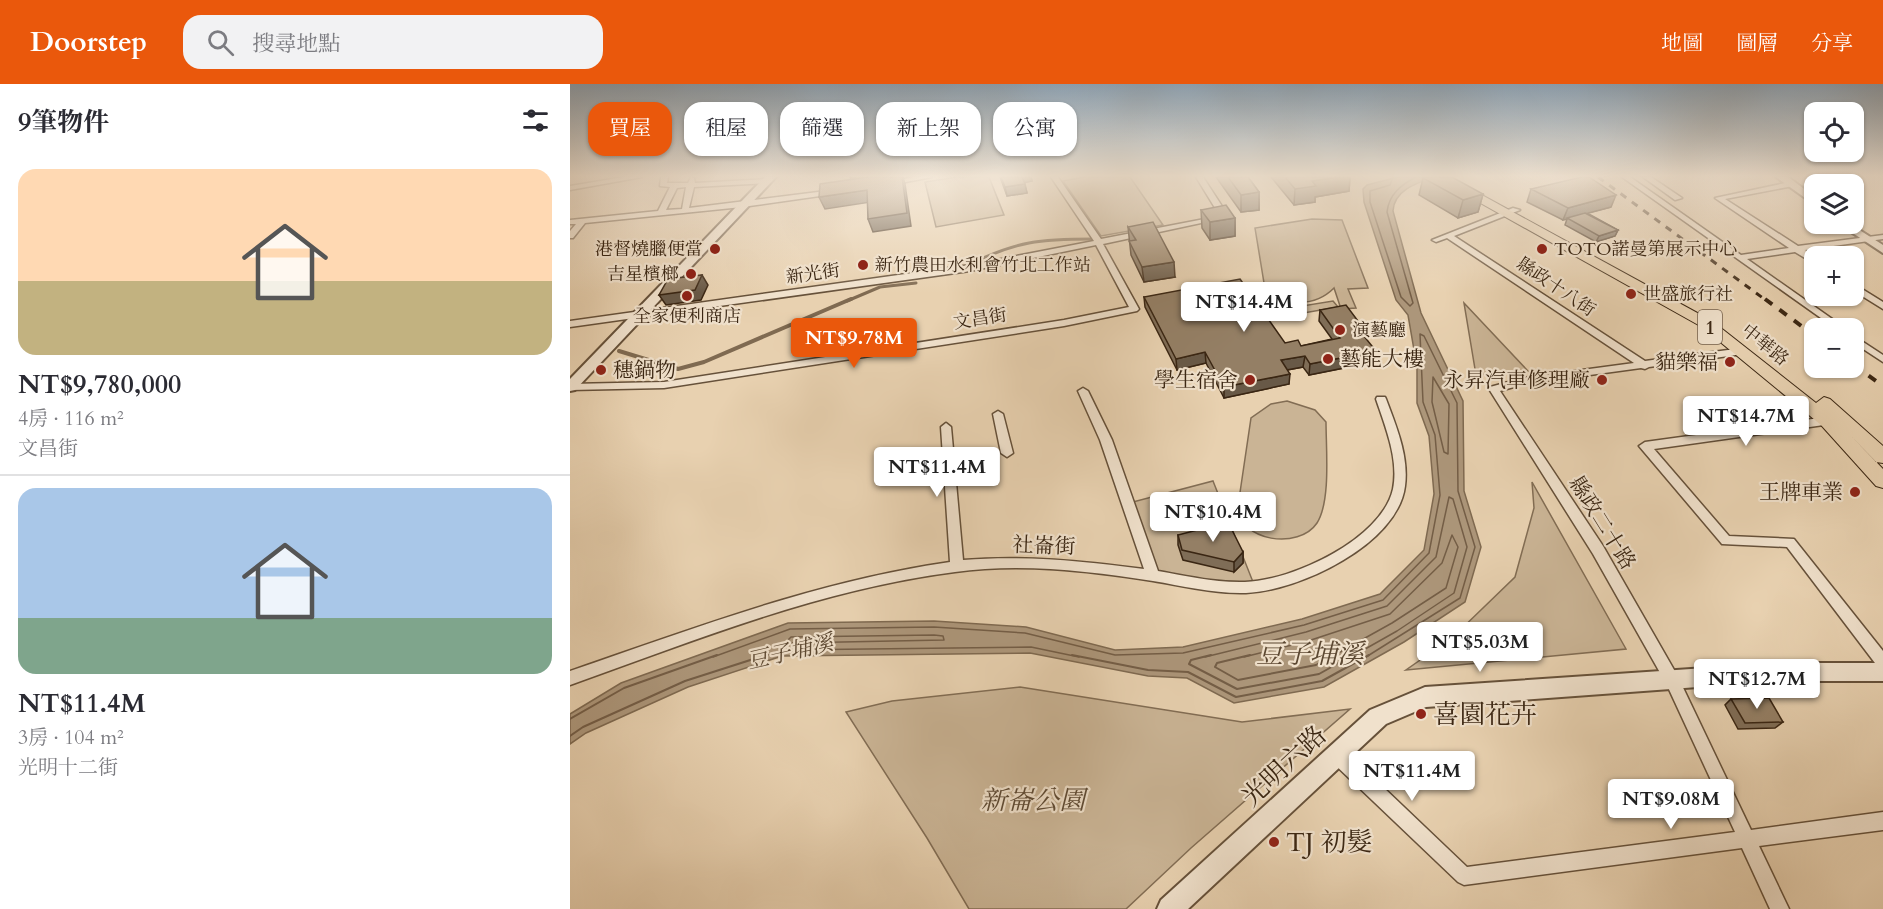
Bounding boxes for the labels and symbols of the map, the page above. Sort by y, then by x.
place label: 港督燒臘便當 [595,237,703,262]
place label: TOTO諾曼第展示中心 [1554,237,1738,262]
marker: 港督燒臘便當 [708,242,722,256]
marker: TOTO諾曼第展示中心 [1535,242,1549,256]
street label: 縣政十八街 [1512,251,1600,323]
place label: 新竹農田水利會竹北工作站 [875,253,1091,278]
street label: 新光街 [785,258,841,290]
marker: 新竹農田水利會竹北工作站 [856,258,870,272]
place label: 吉星檳榔 [607,262,679,287]
marker: 吉星檳榔 [684,267,698,281]
pin: NT$14.4M [1182,282,1306,333]
place label: 世盛旅行社 [1643,282,1733,307]
marker: 世盛旅行社 [1624,287,1638,301]
marker: 全家便利商店 [680,289,694,303]
street label: 文昌街 [951,302,1009,336]
place label: 全家便利商店 [633,304,741,329]
road number: 1 [1698,310,1722,344]
pin: NT$9.78M [792,318,916,369]
place label: 演藝廳 [1352,318,1406,343]
street label: 中華路 [1736,318,1794,372]
marker: 演藝廳 [1333,323,1347,337]
place label: 藝能大樓 [1340,345,1424,374]
place label: 貓樂福 [1655,348,1718,377]
marker: 藝能大樓 [1321,352,1335,366]
marker: 貓樂福 [1723,355,1737,369]
place label: 穗鍋物 [613,356,676,385]
marker: 穗鍋物 [594,363,608,377]
place label: 學生宿舍 [1154,366,1238,395]
place label: 永昇汽車修理廠 [1443,366,1590,395]
marker: 學生宿舍 [1243,373,1257,387]
marker: 永昇汽車修理廠 [1595,373,1609,387]
pin: NT$14.7M [1684,396,1808,447]
pin: NT$11.4M [875,447,999,498]
street label: 縣政二十路 [1562,471,1642,575]
place label: 王牌車業 [1759,478,1843,507]
marker: 王牌車業 [1848,485,1862,499]
pin: NT$10.4M [1151,492,1275,543]
street label: 社崙街 [1012,530,1076,562]
pin: NT$5.03M [1418,622,1542,673]
water label: 豆子埔溪 [744,627,838,677]
water label: 豆子埔溪 [1256,636,1367,673]
pin: NT$12.7M [1695,659,1819,710]
place label: 喜園花卉 [1433,697,1537,732]
marker: 喜園花卉 [1414,707,1428,721]
street label: 光明六路 [1234,718,1334,814]
pin: NT$11.4M [1350,751,1474,802]
pin: NT$9.08M [1609,779,1733,830]
park label: 新崙公園 [981,783,1089,818]
place label: TJ 初髮 [1286,825,1373,860]
marker: TJ 初髮 [1267,835,1281,849]

